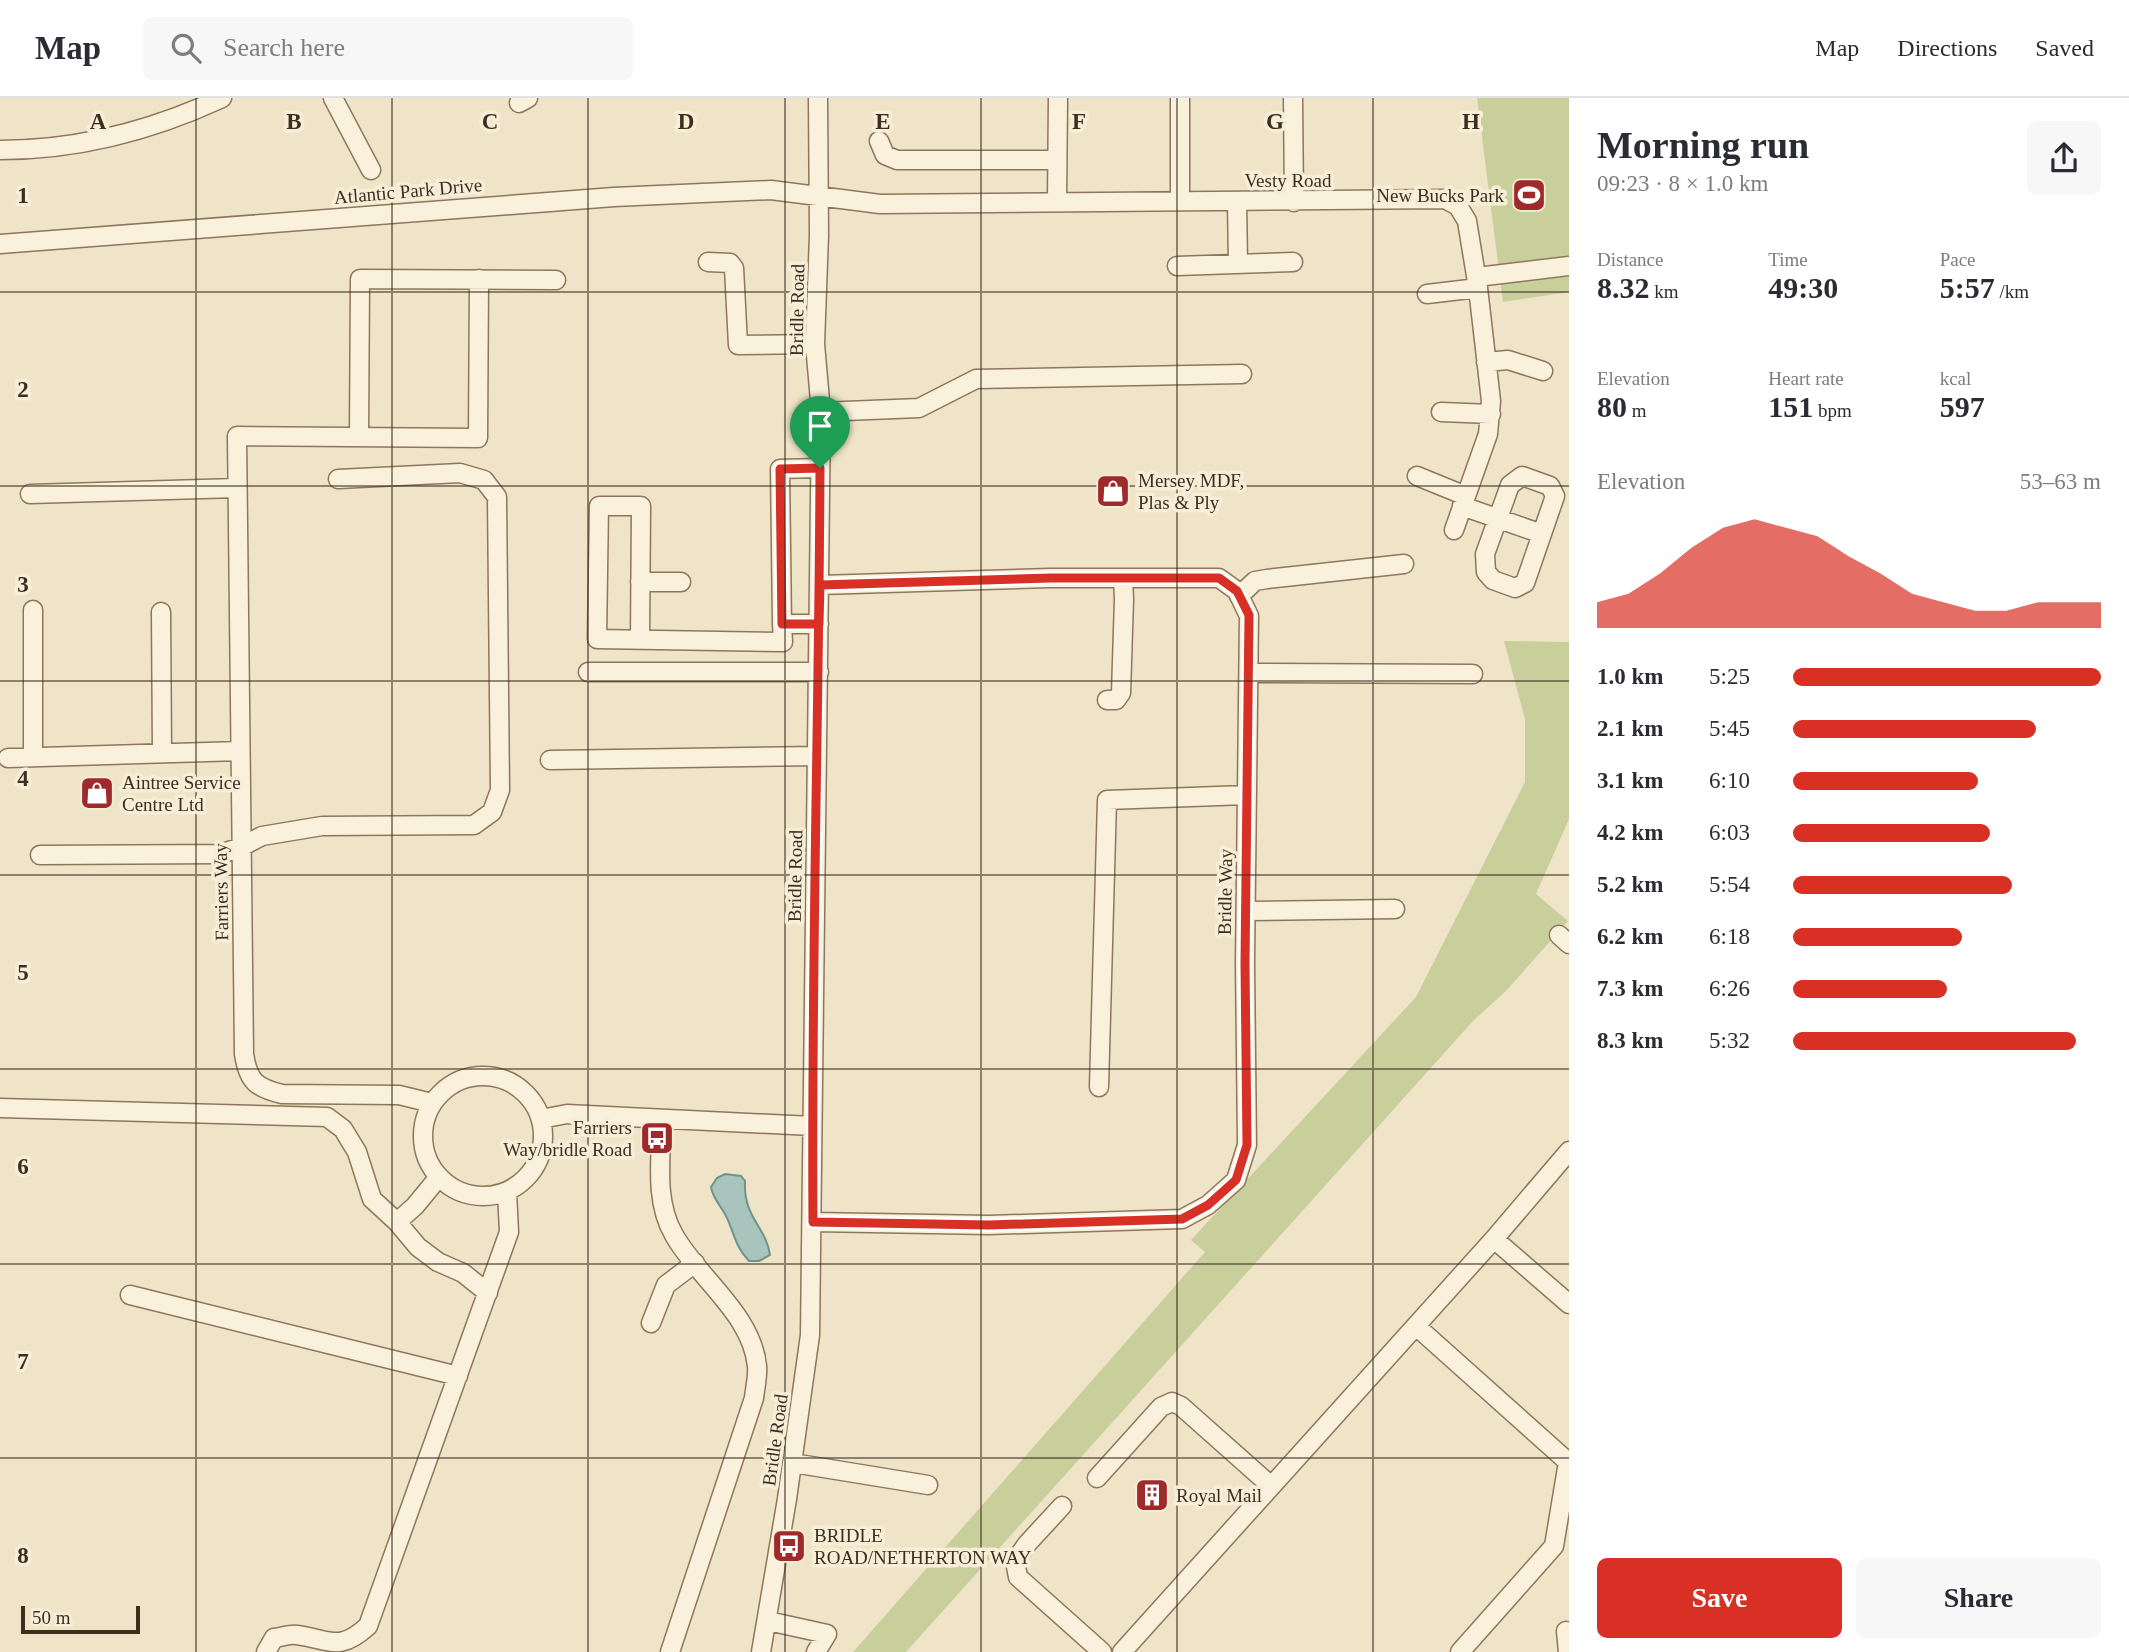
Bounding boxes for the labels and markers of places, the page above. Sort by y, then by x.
sports icon: New Bucks Park [1510,176,1548,214]
place label: New Bucks Park [1376,185,1504,206]
pin [790,396,850,468]
place label: Mersey MDF, Plas & Ply [1138,470,1244,513]
shop icon: Mersey MDF, Plas & Ply [1094,472,1132,510]
place label: Aintree Service Centre Ltd [122,772,241,815]
shop icon: Aintree Service Centre Ltd [78,774,116,812]
place label: Farriers Way/bridle Road [503,1117,632,1160]
bus stop icon: Farriers Way/bridle Road [638,1119,676,1157]
building icon: Royal Mail [1133,1476,1171,1514]
place label: Royal Mail [1176,1485,1262,1506]
place label: BRIDLE ROAD/NETHERTON WAY [814,1525,1032,1568]
bus stop icon: BRIDLE ROAD/NETHERTON WAY [770,1527,808,1565]

